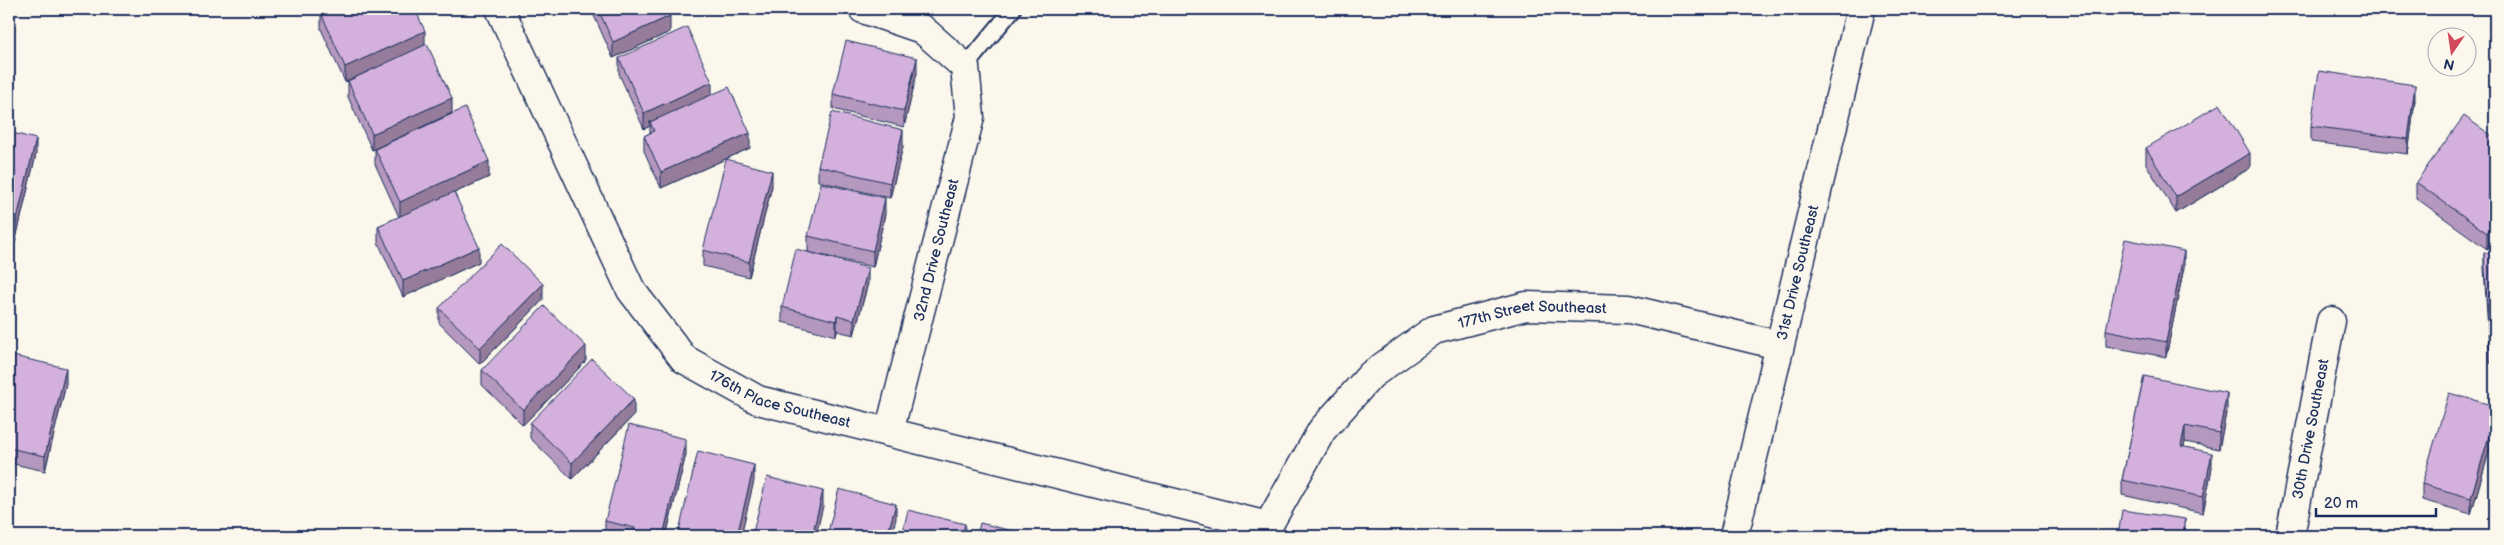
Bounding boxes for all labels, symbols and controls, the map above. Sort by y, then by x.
north arrow [2426,28,2476,78]
text: N [2442,55,2456,74]
street label: 32nd Drive Southeast [910,176,963,323]
street label: 31st Drive Southeast [1773,203,1824,342]
street label: 177th Street Southeast [1456,296,1607,333]
street label: 30th Drive Southeast [2288,357,2334,501]
street label: 176th Place Southeast [706,366,853,433]
scale bar [2316,485,2436,517]
text: 20 m [2324,494,2358,513]

